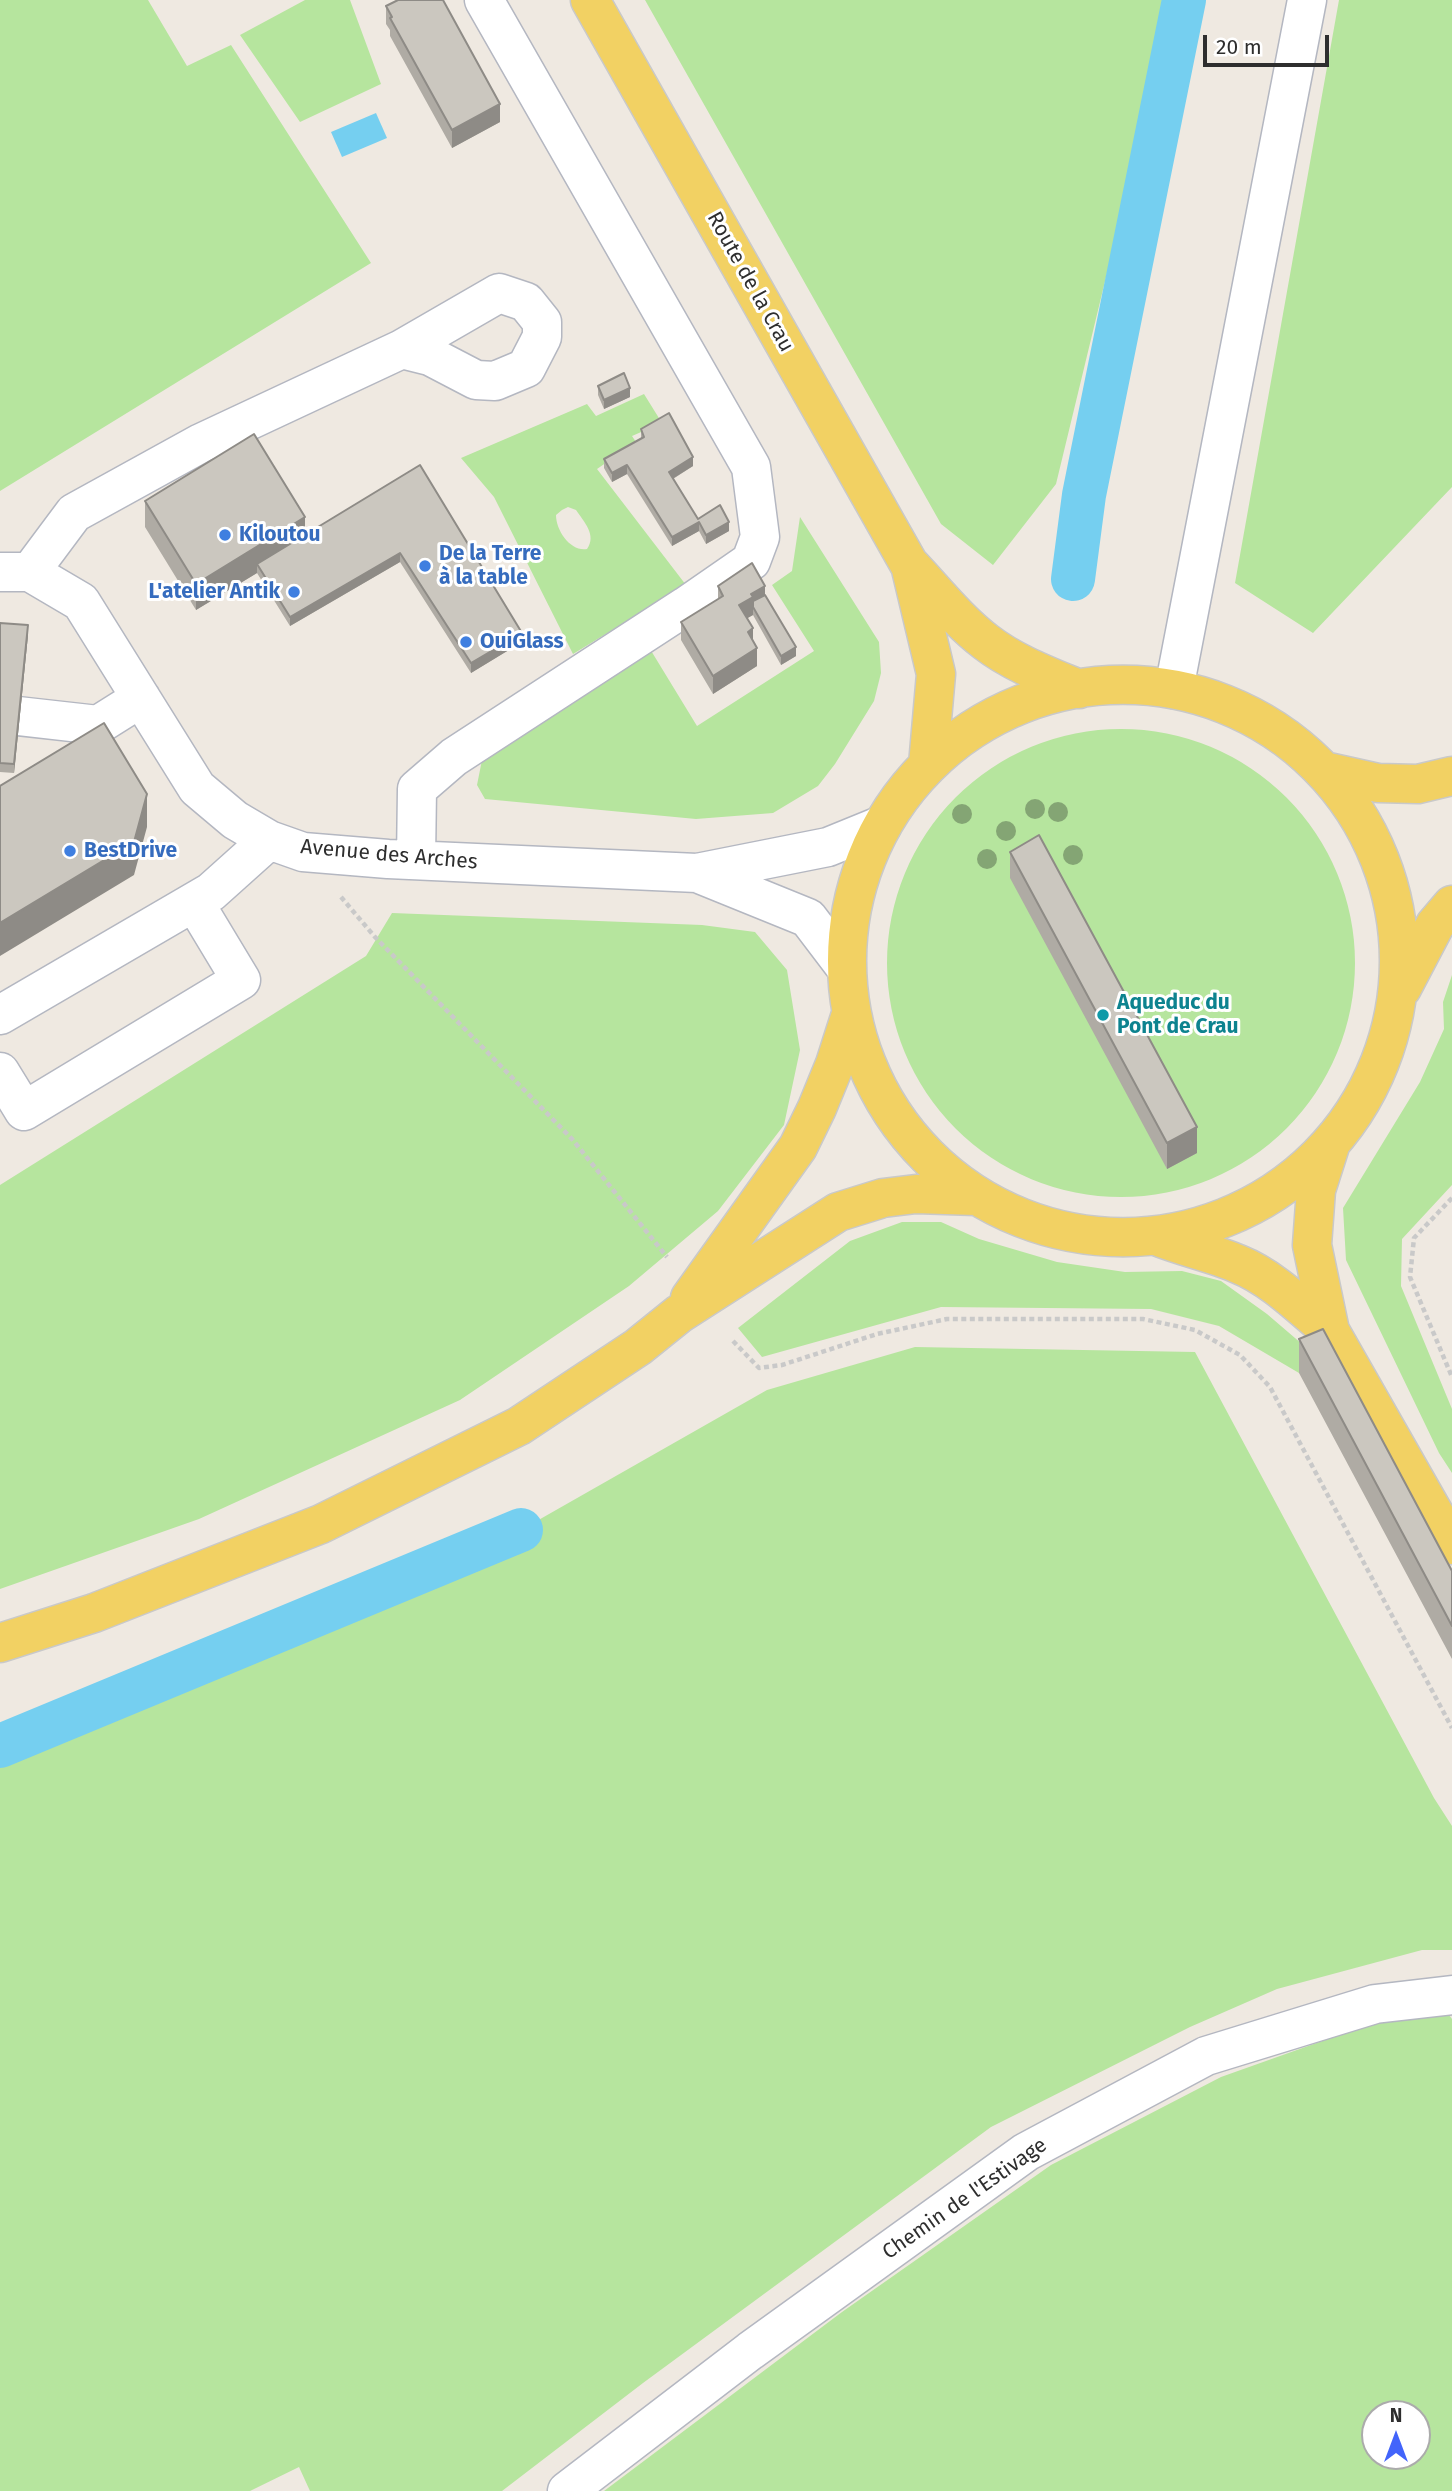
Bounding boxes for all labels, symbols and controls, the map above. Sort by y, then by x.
scale bar [1207,21,1333,65]
text: 20 m [1216,34,1262,60]
street label: Route de la Crau [701,208,799,356]
place label: Kiloutou [239,522,321,548]
marker: Kiloutou [217,527,233,543]
place label: De la Terre à la table [439,541,541,591]
marker: De la Terre à la table [417,558,433,574]
place label: L'atelier Antik [149,579,280,605]
marker: L'atelier Antik [286,584,302,600]
place label: OuiGlass [480,629,564,655]
marker: OuiGlass [458,634,474,650]
street label: Avenue des Arches [299,835,479,875]
place label: BestDrive [84,838,177,864]
marker: BestDrive [62,843,78,859]
place label: Aqueduc du Pont de Crau [1117,990,1239,1040]
marker: Aqueduc du Pont de Crau [1095,1007,1111,1023]
street label: Chemin de l'Estivage [878,2133,1052,2265]
north arrow [1361,2400,1431,2470]
text: N [1390,2404,1402,2427]

